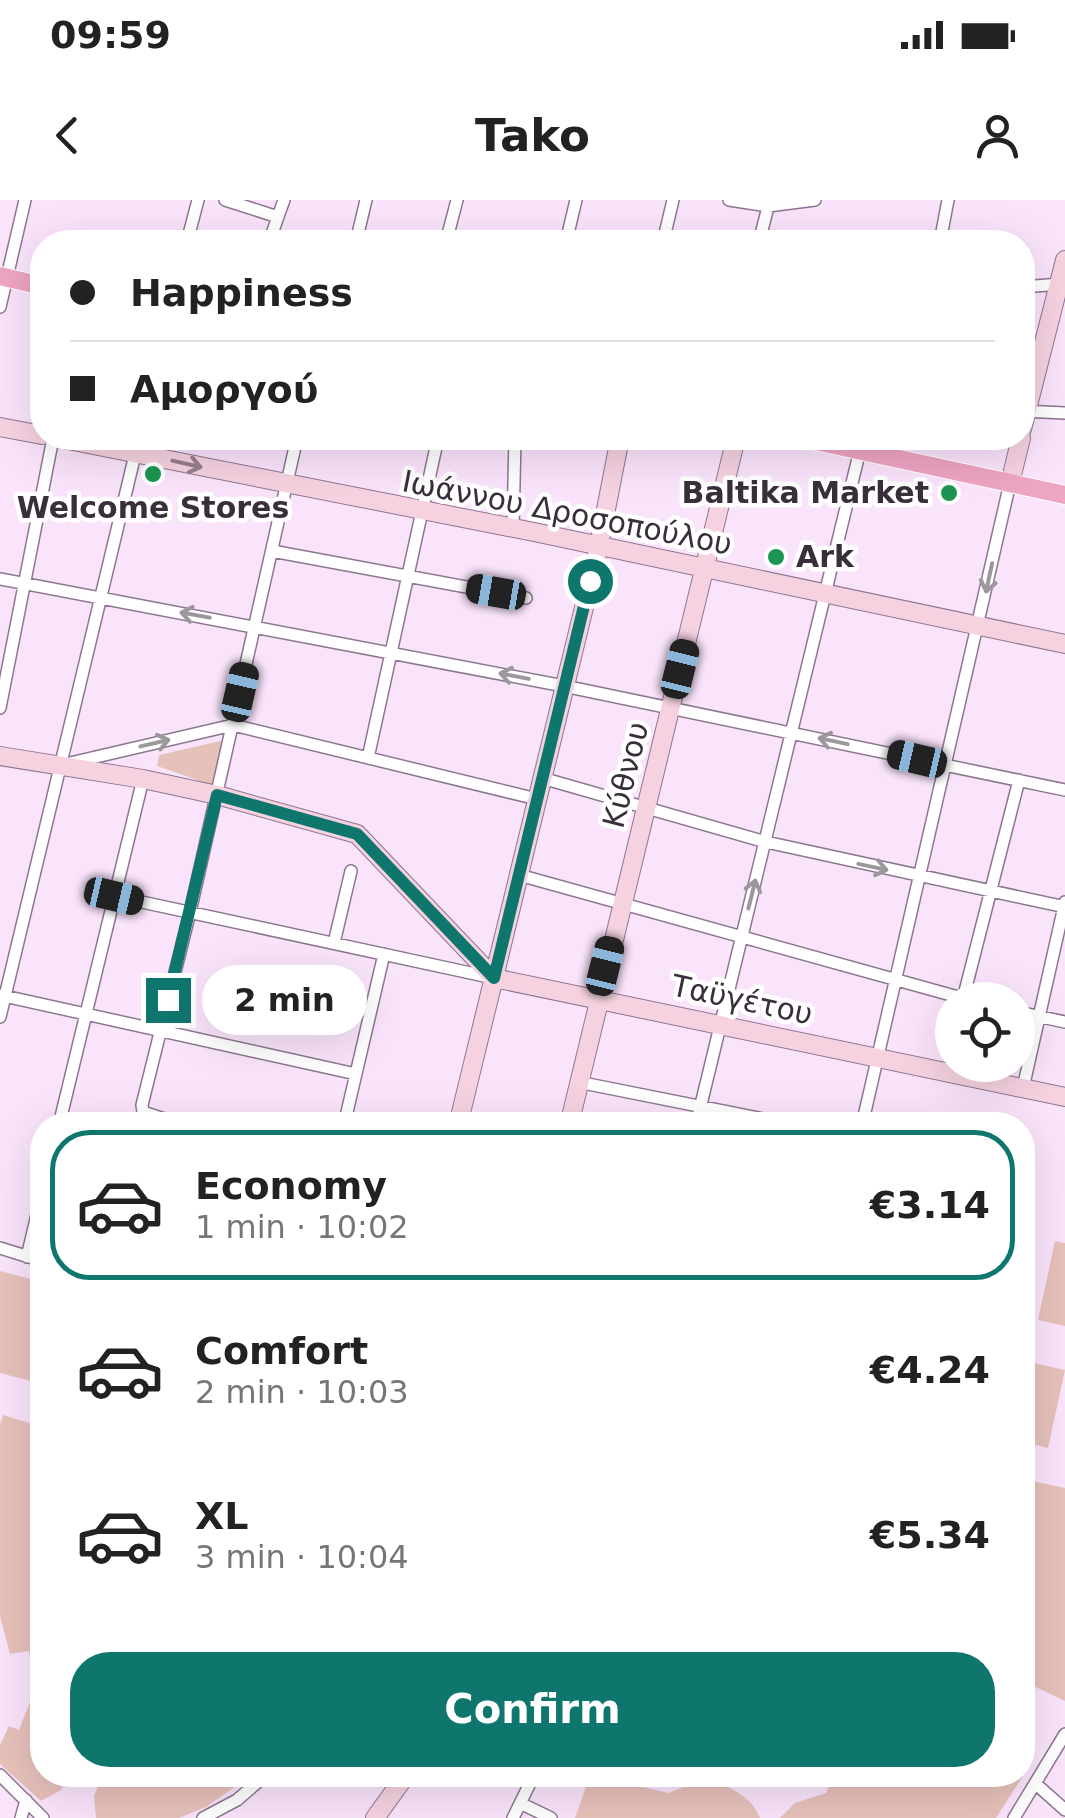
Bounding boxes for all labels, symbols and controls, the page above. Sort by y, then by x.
text: 09:59 [50,13,171,57]
icon: back [40,108,95,163]
icon: person [970,108,1025,163]
text: Tako [475,109,590,162]
text: Happiness [130,271,353,315]
text: Αμοργού [130,367,318,411]
one-way arrow [170,456,202,474]
marker: Welcome Stores [142,463,164,485]
street label: Ιωάννου Δροσοπούλου [399,463,735,562]
place label: Baltika Market [682,475,929,510]
marker: Baltika Market [938,482,960,504]
place label: Welcome Stores [17,490,289,525]
place label: Ark [796,539,855,574]
marker: Ark [765,546,787,568]
route start [568,559,613,604]
one-way arrow [979,562,998,594]
car [464,572,528,612]
one-way arrow [180,605,212,624]
car [658,636,702,702]
car [219,659,261,725]
one-way arrow [499,666,531,685]
street label: Κύθνου [595,718,656,831]
one-way arrow [818,730,850,749]
one-way arrow [138,733,170,751]
car [884,738,950,780]
one-way arrow [856,858,888,877]
car [81,875,147,917]
one-way arrow [744,879,763,910]
car [583,933,627,999]
callout: 2 min [203,965,368,1035]
street label: Ταϋγέτου [667,967,816,1032]
route end [146,978,191,1023]
text: 2 min [234,981,335,1019]
map controls [935,982,1035,1082]
button: locate [935,982,1035,1082]
icon: car [75,1160,165,1250]
text: Economy [195,1164,387,1208]
text: €3.14 [870,1183,990,1227]
text: 1 min · 10:02 [195,1208,409,1246]
icon: car [75,1325,165,1415]
text: Comfort [195,1329,368,1373]
text: €4.24 [870,1348,990,1392]
text: 2 min · 10:03 [195,1373,409,1411]
icon: car [75,1490,165,1580]
text: XL [195,1494,249,1538]
text: €5.34 [870,1513,990,1557]
text: 3 min · 10:04 [195,1538,409,1576]
button: Confirm [70,1652,995,1767]

